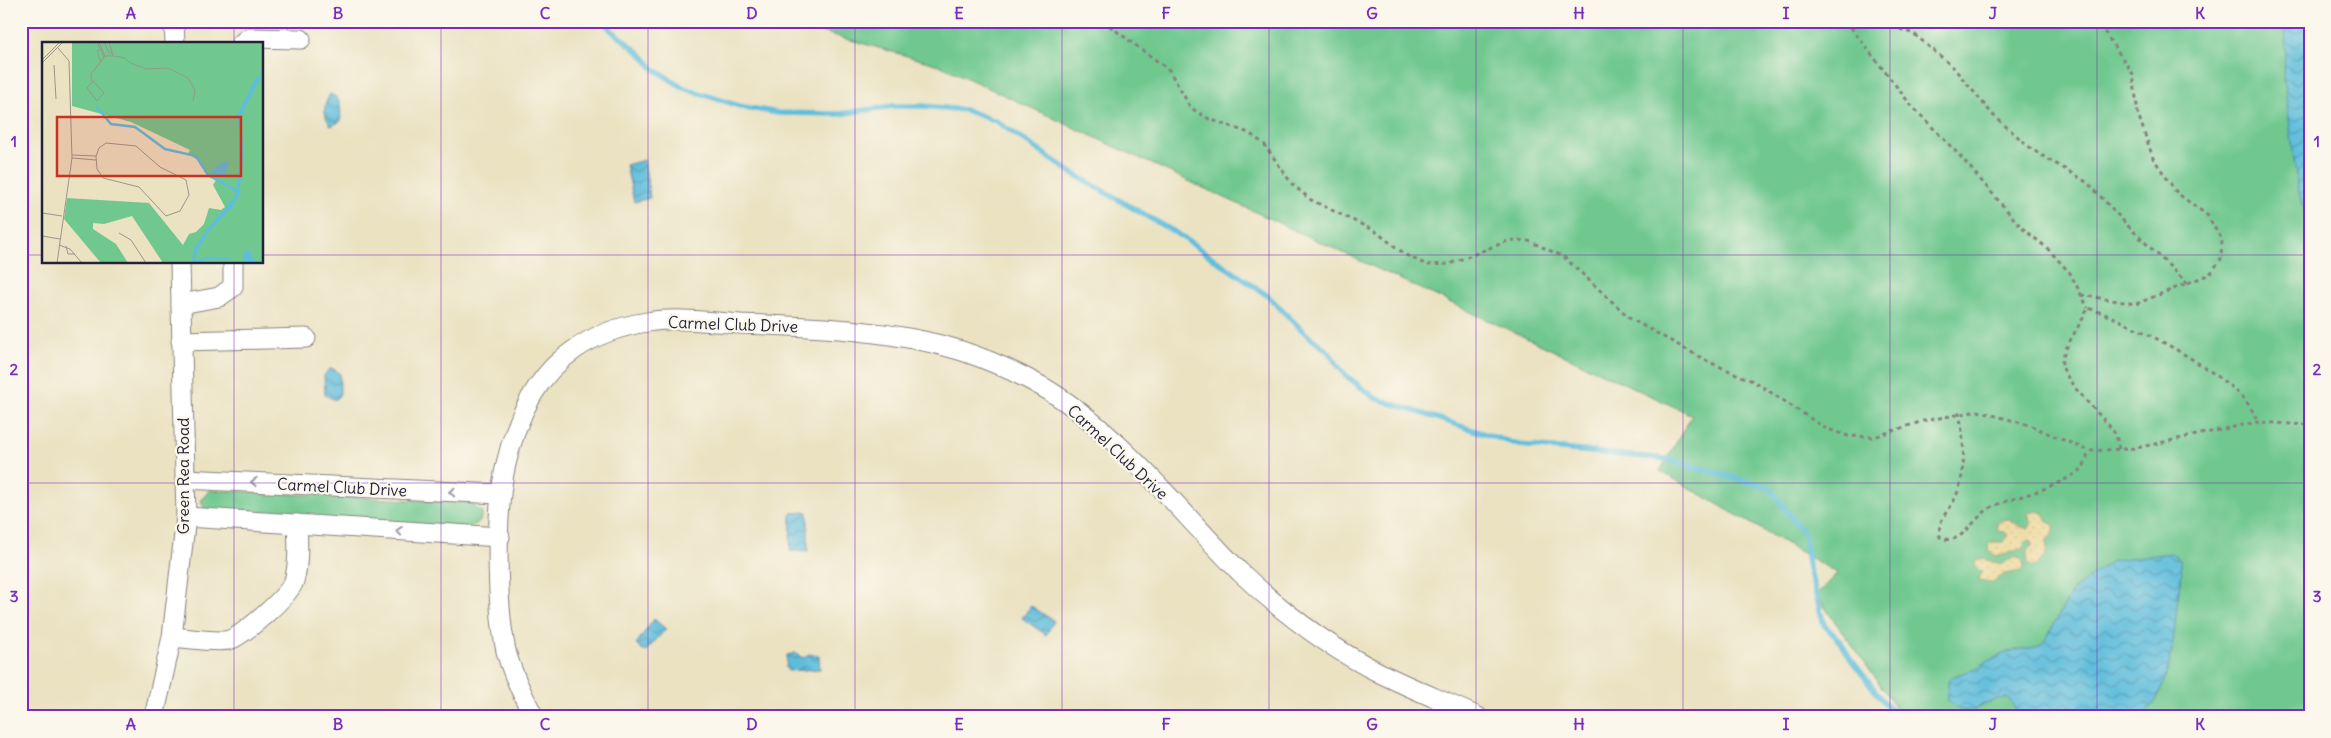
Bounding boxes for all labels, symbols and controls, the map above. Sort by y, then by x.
text: A [126,3,136,23]
text: B [333,3,344,23]
text: C [540,3,551,23]
text: D [746,3,758,23]
text: E [954,3,964,23]
text: F [1161,3,1171,23]
text: G [1366,3,1378,23]
text: H [1573,3,1585,23]
text: I [1783,3,1790,23]
text: J [1989,3,1998,23]
text: K [2195,3,2205,23]
inset map [42,42,264,264]
text: 1 [11,131,17,151]
text: 1 [2314,131,2320,151]
street label: Carmel Club Drive [668,312,798,336]
text: 2 [10,359,19,379]
text: 2 [2313,359,2322,379]
street label: Carmel Club Drive [1064,400,1172,504]
street label: Green Rea Road [173,418,193,534]
street label: Carmel Club Drive [277,474,407,500]
one-way arrow [250,477,258,488]
one-way arrow [447,487,455,497]
one-way arrow [395,525,403,536]
text: 3 [9,586,19,606]
text: 3 [2312,586,2322,606]
text: A [126,714,136,734]
text: B [333,714,344,734]
text: C [540,714,551,734]
text: D [746,714,758,734]
text: E [954,714,964,734]
text: F [1161,714,1171,734]
text: G [1366,714,1378,734]
text: H [1573,714,1585,734]
text: I [1783,714,1790,734]
text: J [1989,714,1998,734]
text: K [2195,714,2205,734]

